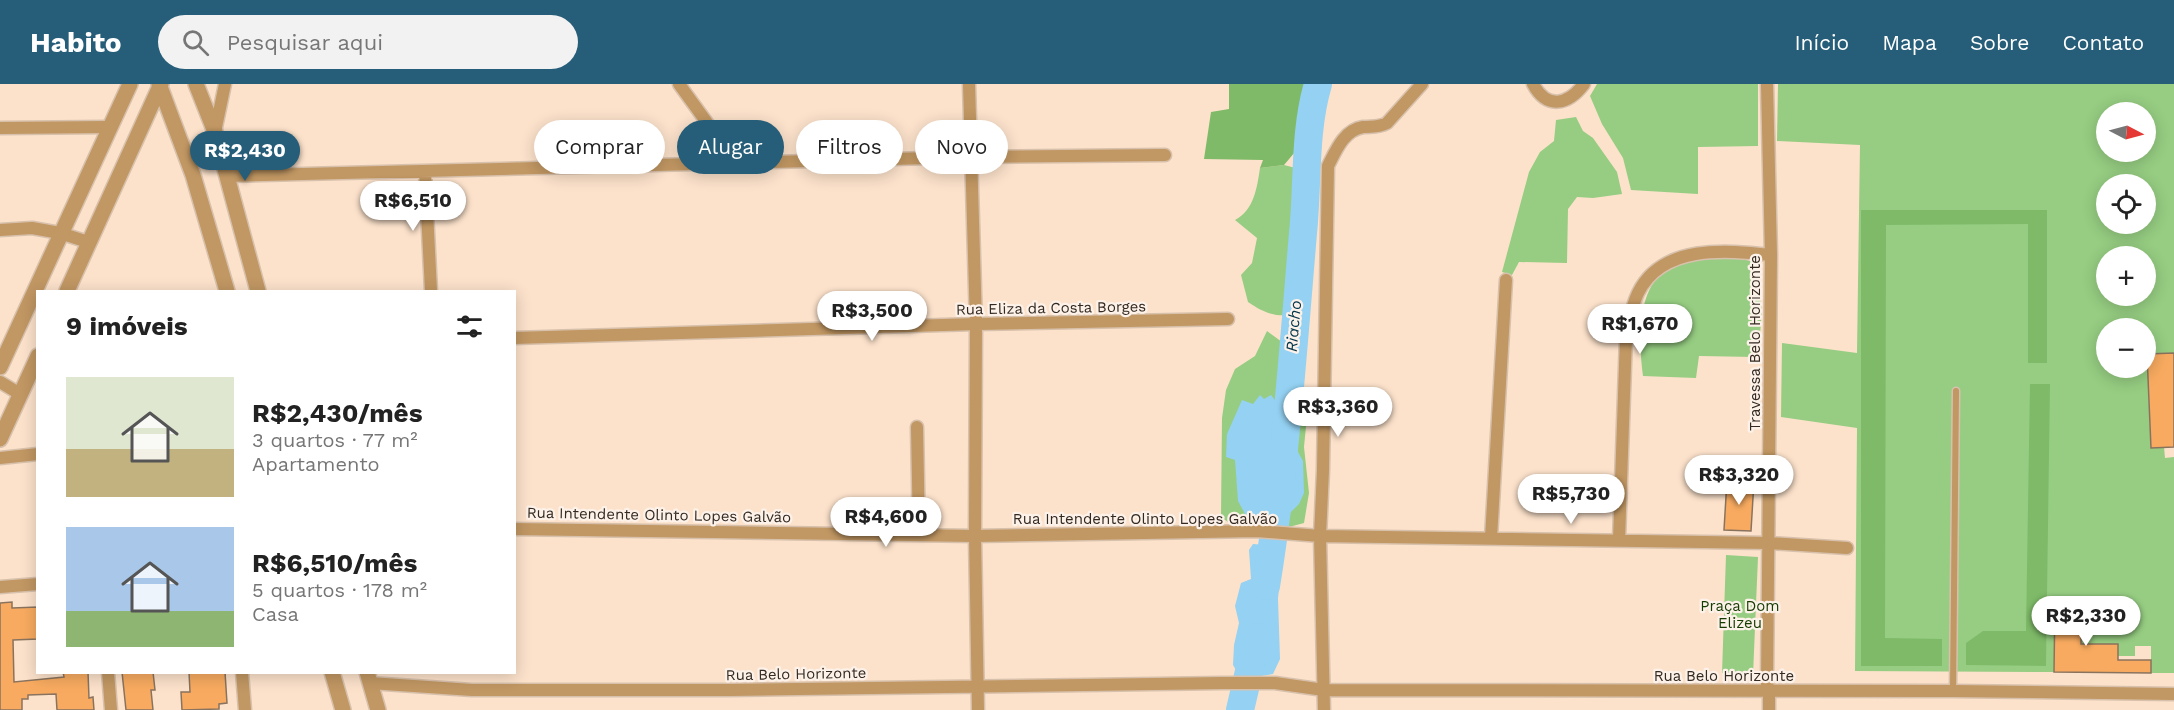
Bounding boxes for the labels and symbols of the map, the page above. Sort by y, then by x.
north arrow [2096,102,2156,162]
pin: R$2,430 [190,131,300,182]
pin: R$6,510 [358,181,468,232]
street label: Travessa Belo Horizonte [1746,255,1764,431]
pin: R$3,500 [817,291,927,342]
street label: Rua Eliza da Costa Borges [956,297,1146,319]
water label: Riacho [1282,299,1305,353]
pin: R$1,670 [1585,304,1695,355]
pin: R$3,360 [1283,387,1393,438]
pin: R$3,320 [1684,455,1794,506]
pin: R$5,730 [1516,474,1626,525]
pin: R$4,600 [831,497,941,548]
street label: Rua Intendente Olinto Lopes Galvão [527,504,791,526]
street label: Rua Intendente Olinto Lopes Galvão [1013,510,1277,528]
pin: R$2,330 [2031,596,2141,647]
park label: Praça Dom Elizeu [1700,597,1780,632]
street label: Rua Belo Horizonte [726,664,866,684]
street label: Rua Belo Horizonte [1654,667,1794,685]

